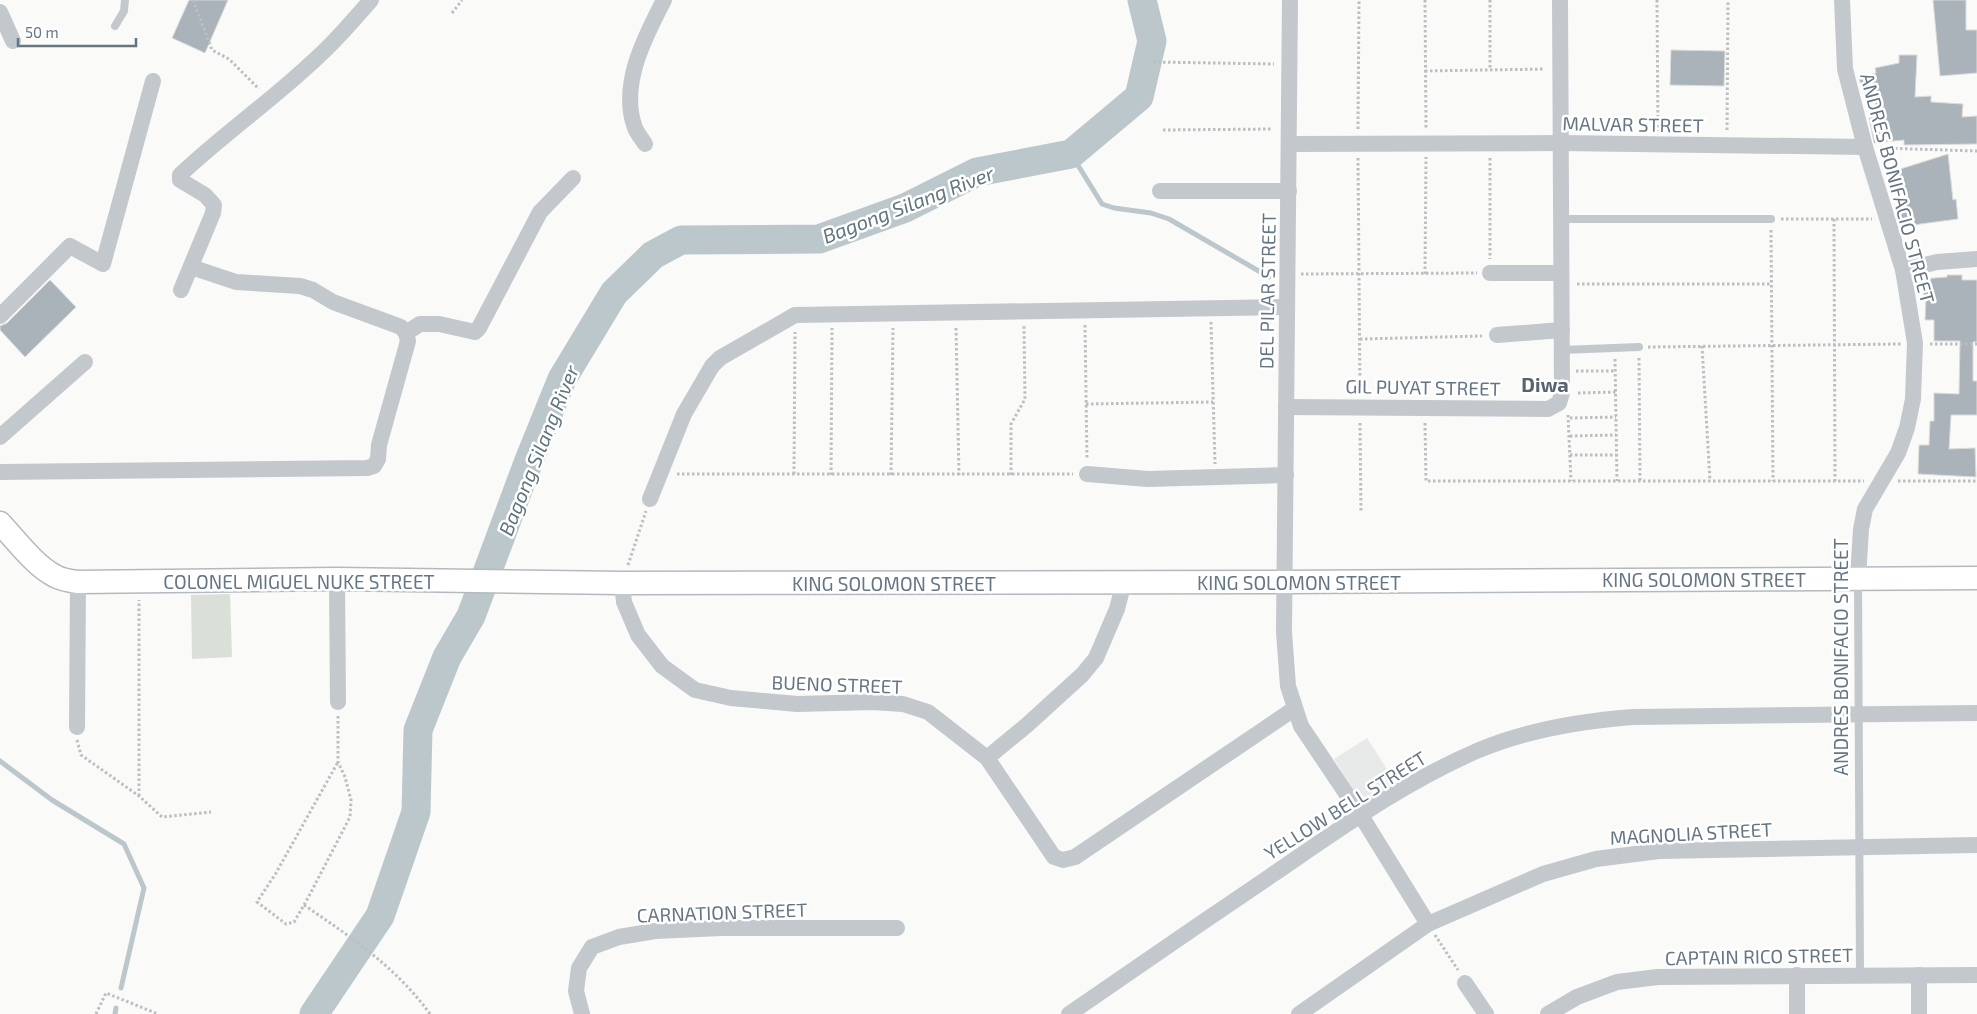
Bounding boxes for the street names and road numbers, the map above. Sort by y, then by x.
street label: ANDRES BONIFACIO STREET [1856,70,1940,306]
street label: MALVAR STREET [1562,111,1704,137]
street label: DEL PILAR STREET [1254,213,1280,369]
street label: GIL PUYAT STREET [1345,374,1501,400]
street label: ANDRES BONIFACIO STREET [1829,538,1852,776]
street label: KING SOLOMON STREET [1602,568,1806,591]
street label: COLONEL MIGUEL NUKE STREET [163,570,435,593]
street label: KING SOLOMON STREET [1197,571,1401,594]
street label: KING SOLOMON STREET [792,572,996,595]
street label: BUENO STREET [771,670,903,698]
street label: YELLOW BELL STREET [1260,746,1430,864]
street label: MAGNOLIA STREET [1609,817,1773,849]
street label: CARNATION STREET [636,898,808,926]
street label: CAPTAIN RICO STREET [1665,943,1853,969]

